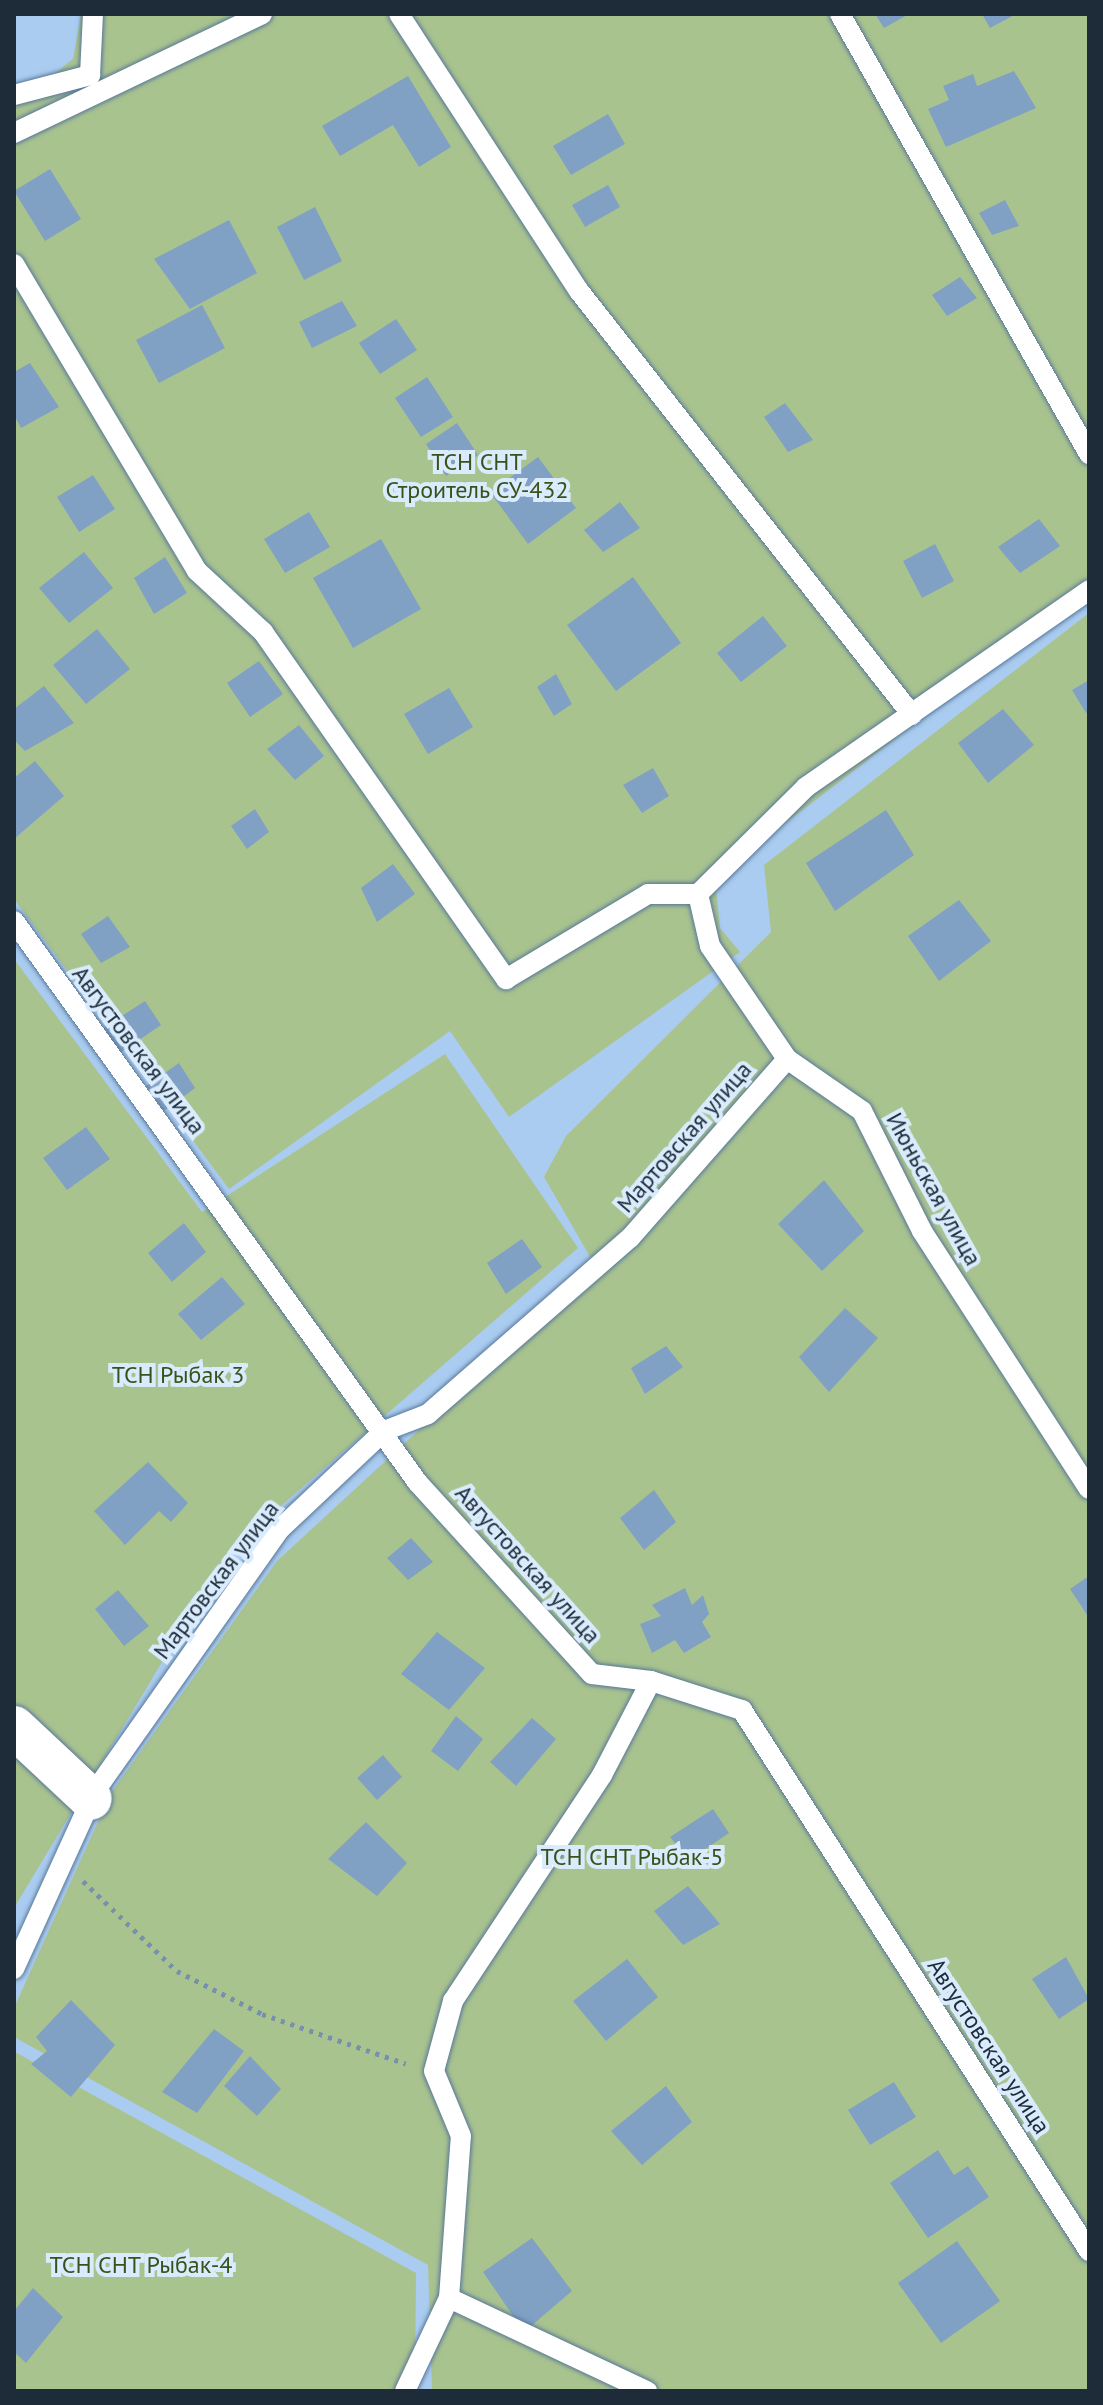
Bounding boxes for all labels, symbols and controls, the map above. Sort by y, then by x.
park label: ТСН СНТ Строитель СУ-432 [385,448,569,504]
street label: Августовская улица [66,960,212,1140]
street label: Мартовская улица [611,1056,757,1218]
street label: Июньская улица [880,1107,988,1271]
park label: ТСН Рыбак 3 [112,1361,244,1389]
street label: Августовская улица [449,1479,607,1649]
street label: Мартовская улица [147,1495,285,1665]
park label: ТСН СНТ Рыбак-5 [540,1843,724,1871]
street label: Августовская улица [922,1953,1056,2139]
park label: ТСН СНТ Рыбак-4 [49,2251,233,2279]

